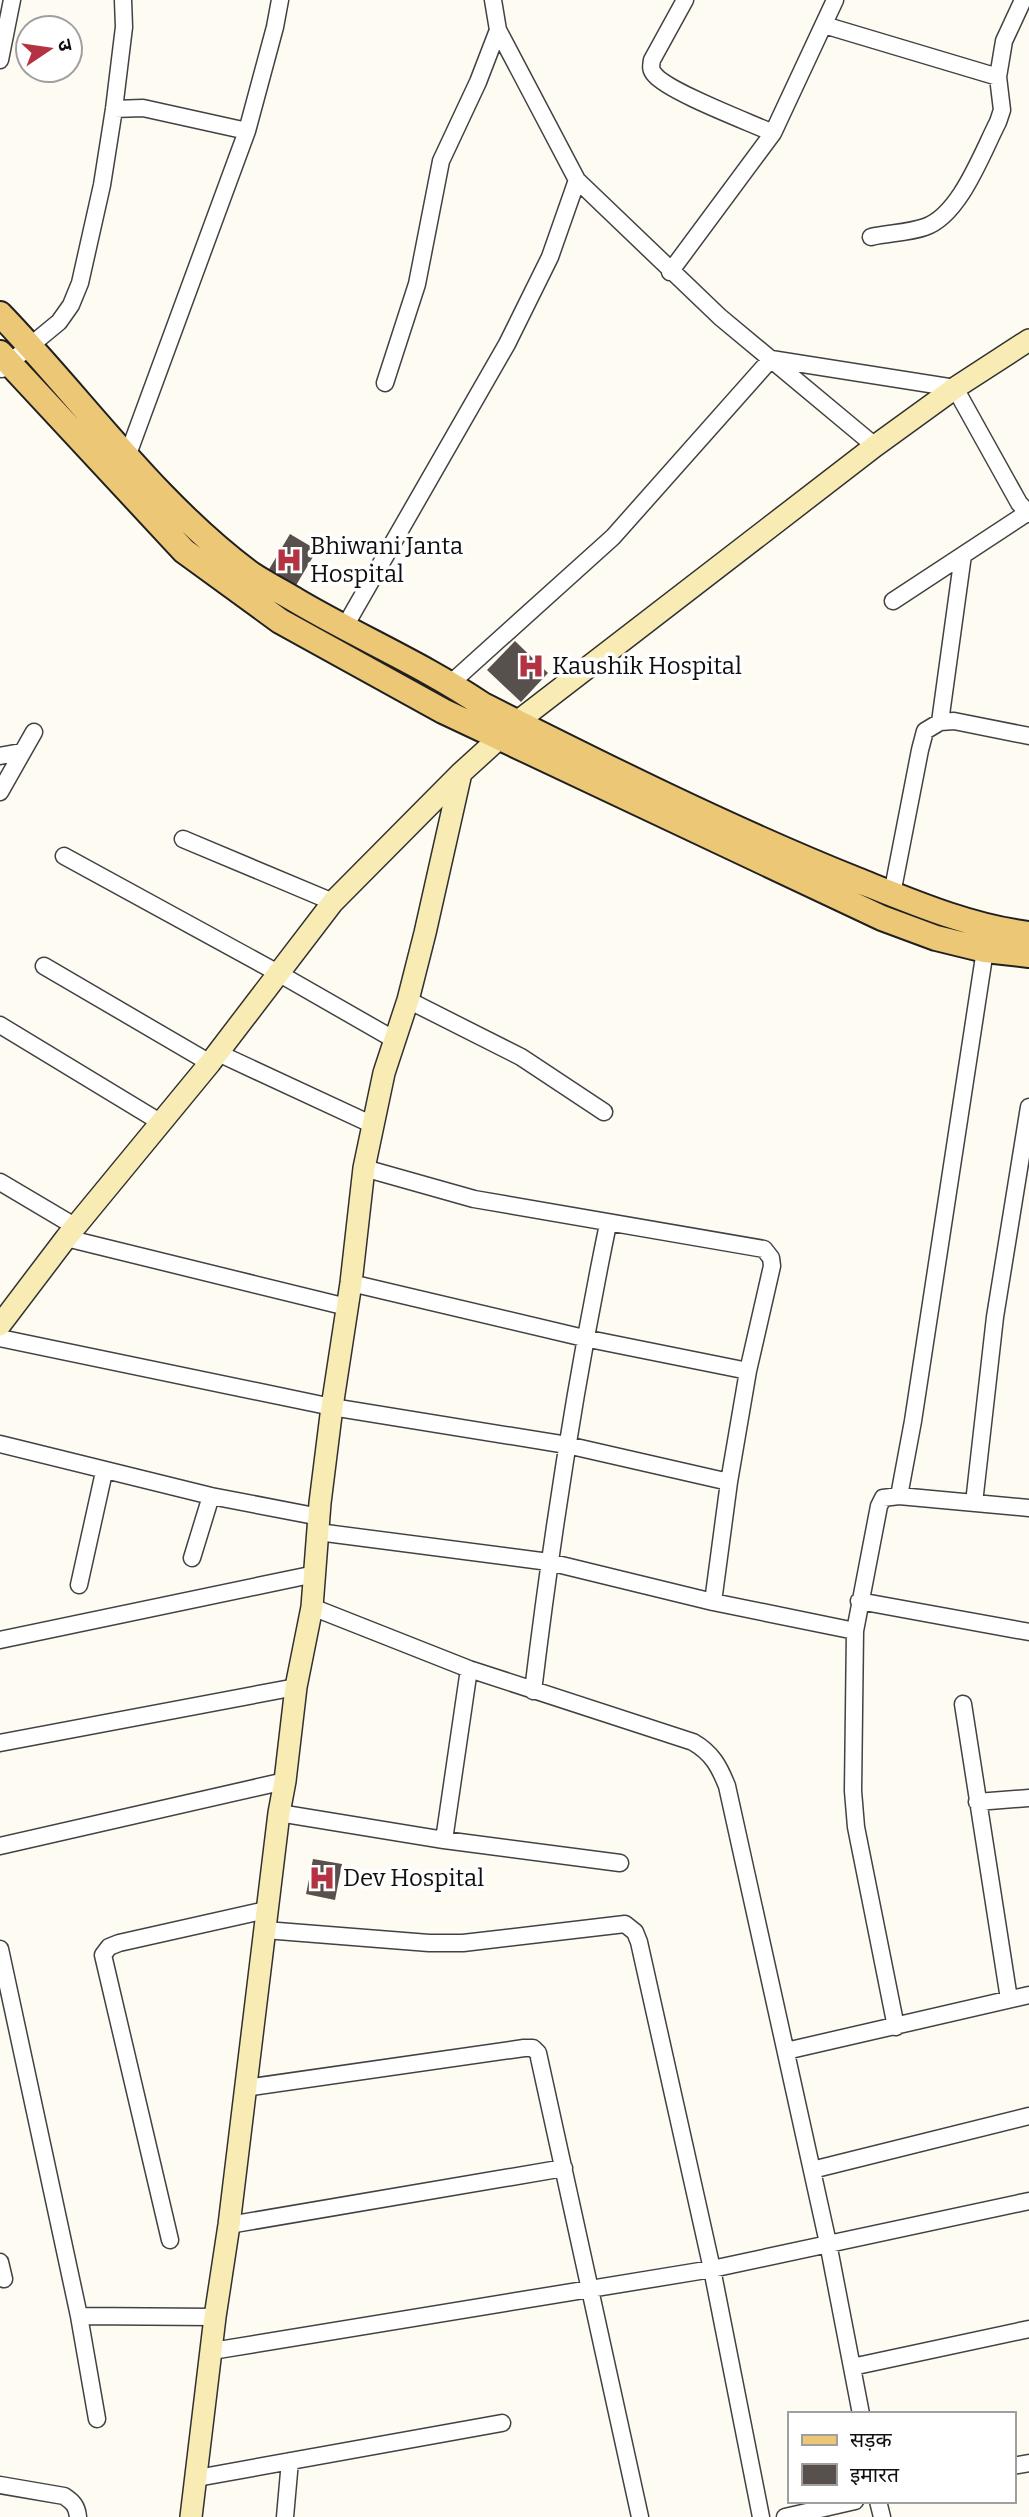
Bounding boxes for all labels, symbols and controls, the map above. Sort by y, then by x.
north arrow [14,14,84,84]
text: उ [53,37,78,54]
place label: Bhiwani Janta Hospital [310,532,463,588]
hospital icon: Bhiwani Janta Hospital [274,545,304,575]
hospital icon: Kaushik Hospital [516,651,546,681]
place label: Kaushik Hospital [552,652,742,680]
hospital icon: Dev Hospital [307,1863,337,1893]
place label: Dev Hospital [343,1864,484,1892]
legend [788,2412,1015,2503]
text: सड़क [850,2427,892,2453]
text: इमारत [850,2462,900,2488]

